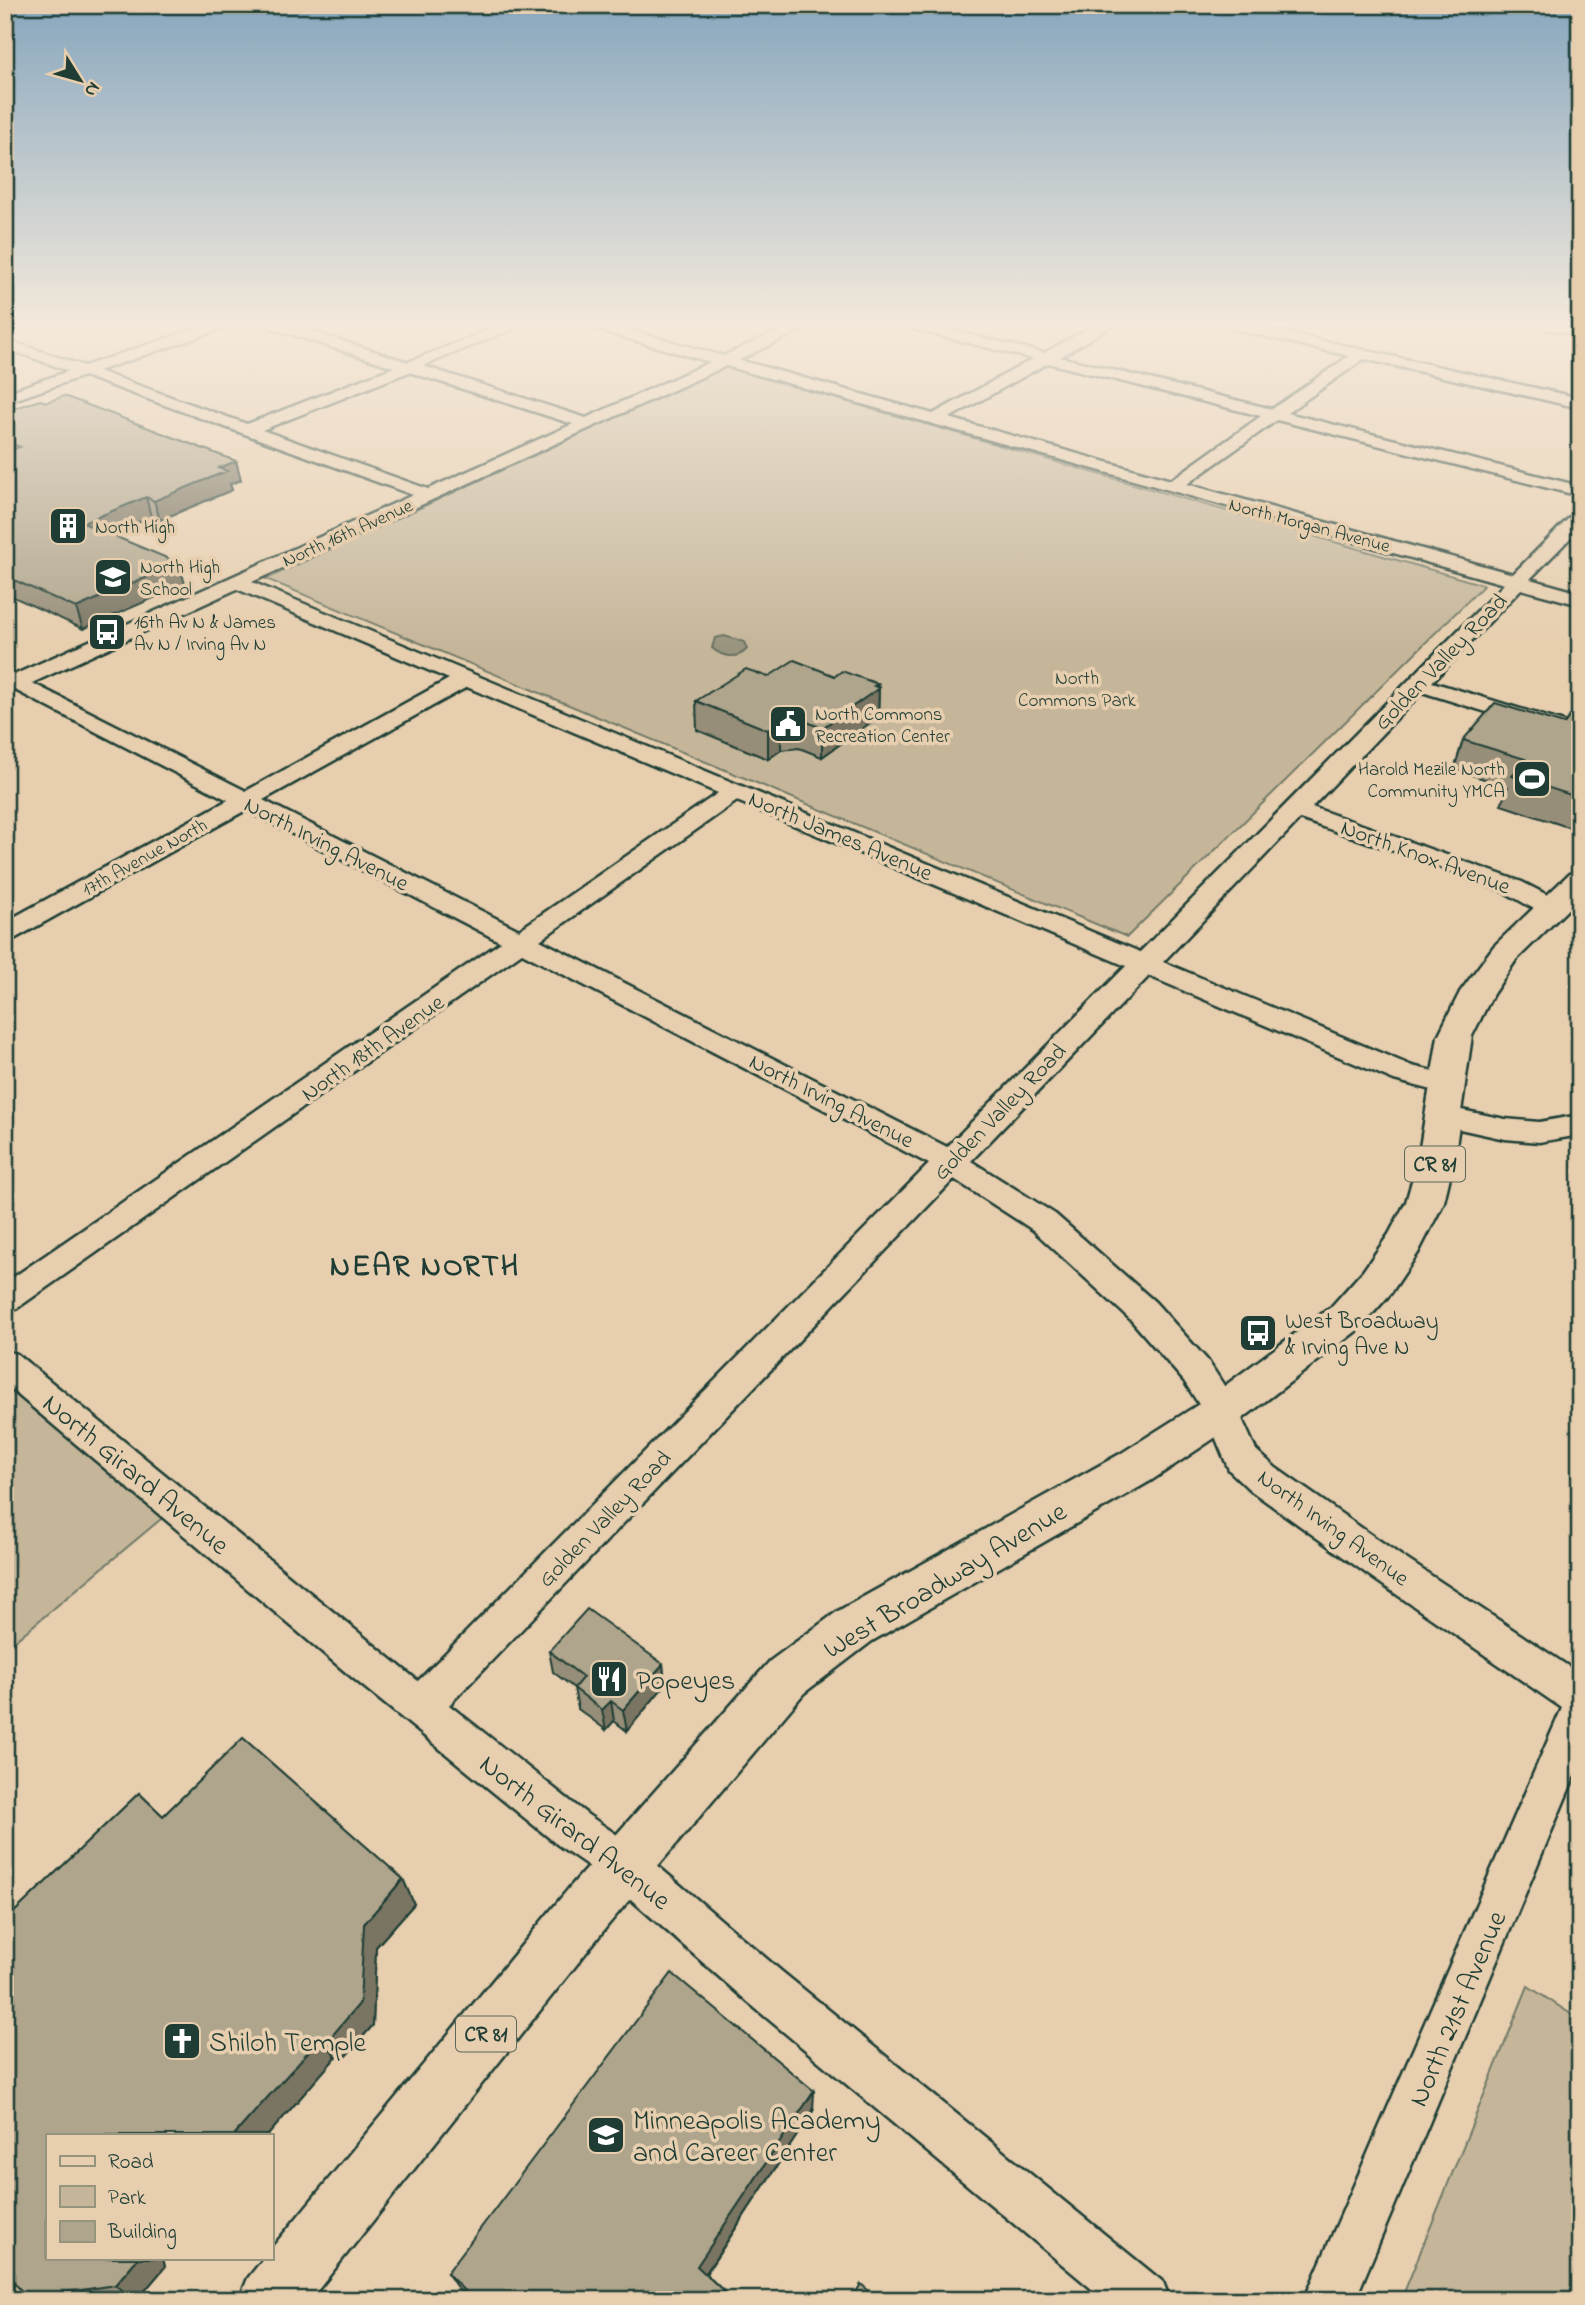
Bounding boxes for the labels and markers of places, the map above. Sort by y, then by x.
building icon: North High [47,505,89,547]
place label: North High [95,515,175,544]
place label: North High School [140,555,220,604]
school or university icon: North High School [92,556,134,598]
place label: 16th Av N & James Av N / Irving Av N [134,610,276,661]
bus stop icon: 16th Av N & James Av N / Irving Av N [86,611,128,653]
place label: North Commons Recreation Center [815,702,950,751]
public building icon: North Commons Recreation Center [767,703,809,745]
place label: Harold Mezile North Community YMCA [1358,757,1505,807]
sports icon: Harold Mezile North Community YMCA [1511,758,1553,800]
place label: West Broadway & Irving Ave N [1285,1306,1439,1366]
bus stop icon: West Broadway & Irving Ave N [1237,1312,1279,1354]
restaurant icon: Popeyes [588,1658,630,1700]
place label: Popeyes [636,1662,735,1703]
church icon: Shiloh Temple [161,2020,203,2062]
place label: Shiloh Temple [209,2024,366,2065]
place label: Minneapolis Academy and Career Center [633,2102,881,2175]
school or university icon: Minneapolis Academy and Career Center [585,2114,627,2156]

